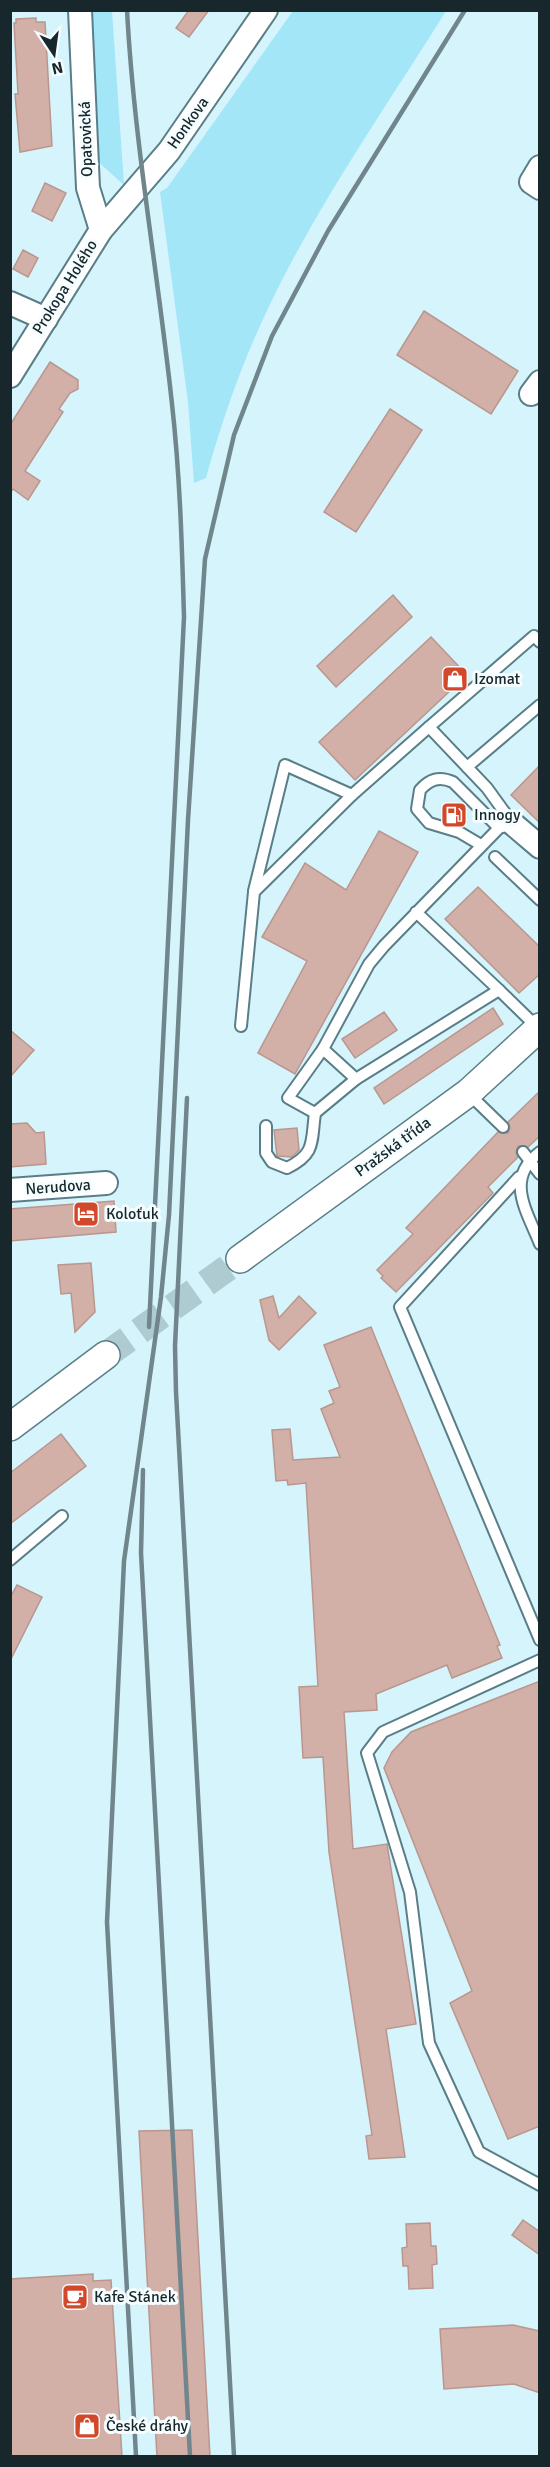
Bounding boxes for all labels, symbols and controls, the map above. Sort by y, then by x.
north arrow [24,24,84,84]
text: N [49,57,65,79]
street label: Honkova [163,93,213,153]
street label: Opatovická [75,101,97,177]
street label: Prokopa Holého [28,236,102,338]
shop icon: Izomat [440,664,470,694]
place label: Izomat [474,669,521,689]
fuel station icon: Innogy [439,800,469,830]
place label: Innogy [474,805,521,825]
street label: Pražská třída [351,1113,435,1181]
street label: Nerudova [25,1175,91,1199]
hotel icon: Koloťuk [71,1199,101,1229]
place label: Koloťuk [106,1204,159,1224]
cafe icon: Kafe Stánek [60,2282,90,2312]
place label: Kafe Stánek [94,2287,176,2307]
shop icon: České dráhy [72,2411,102,2441]
place label: České dráhy [106,2416,189,2436]

